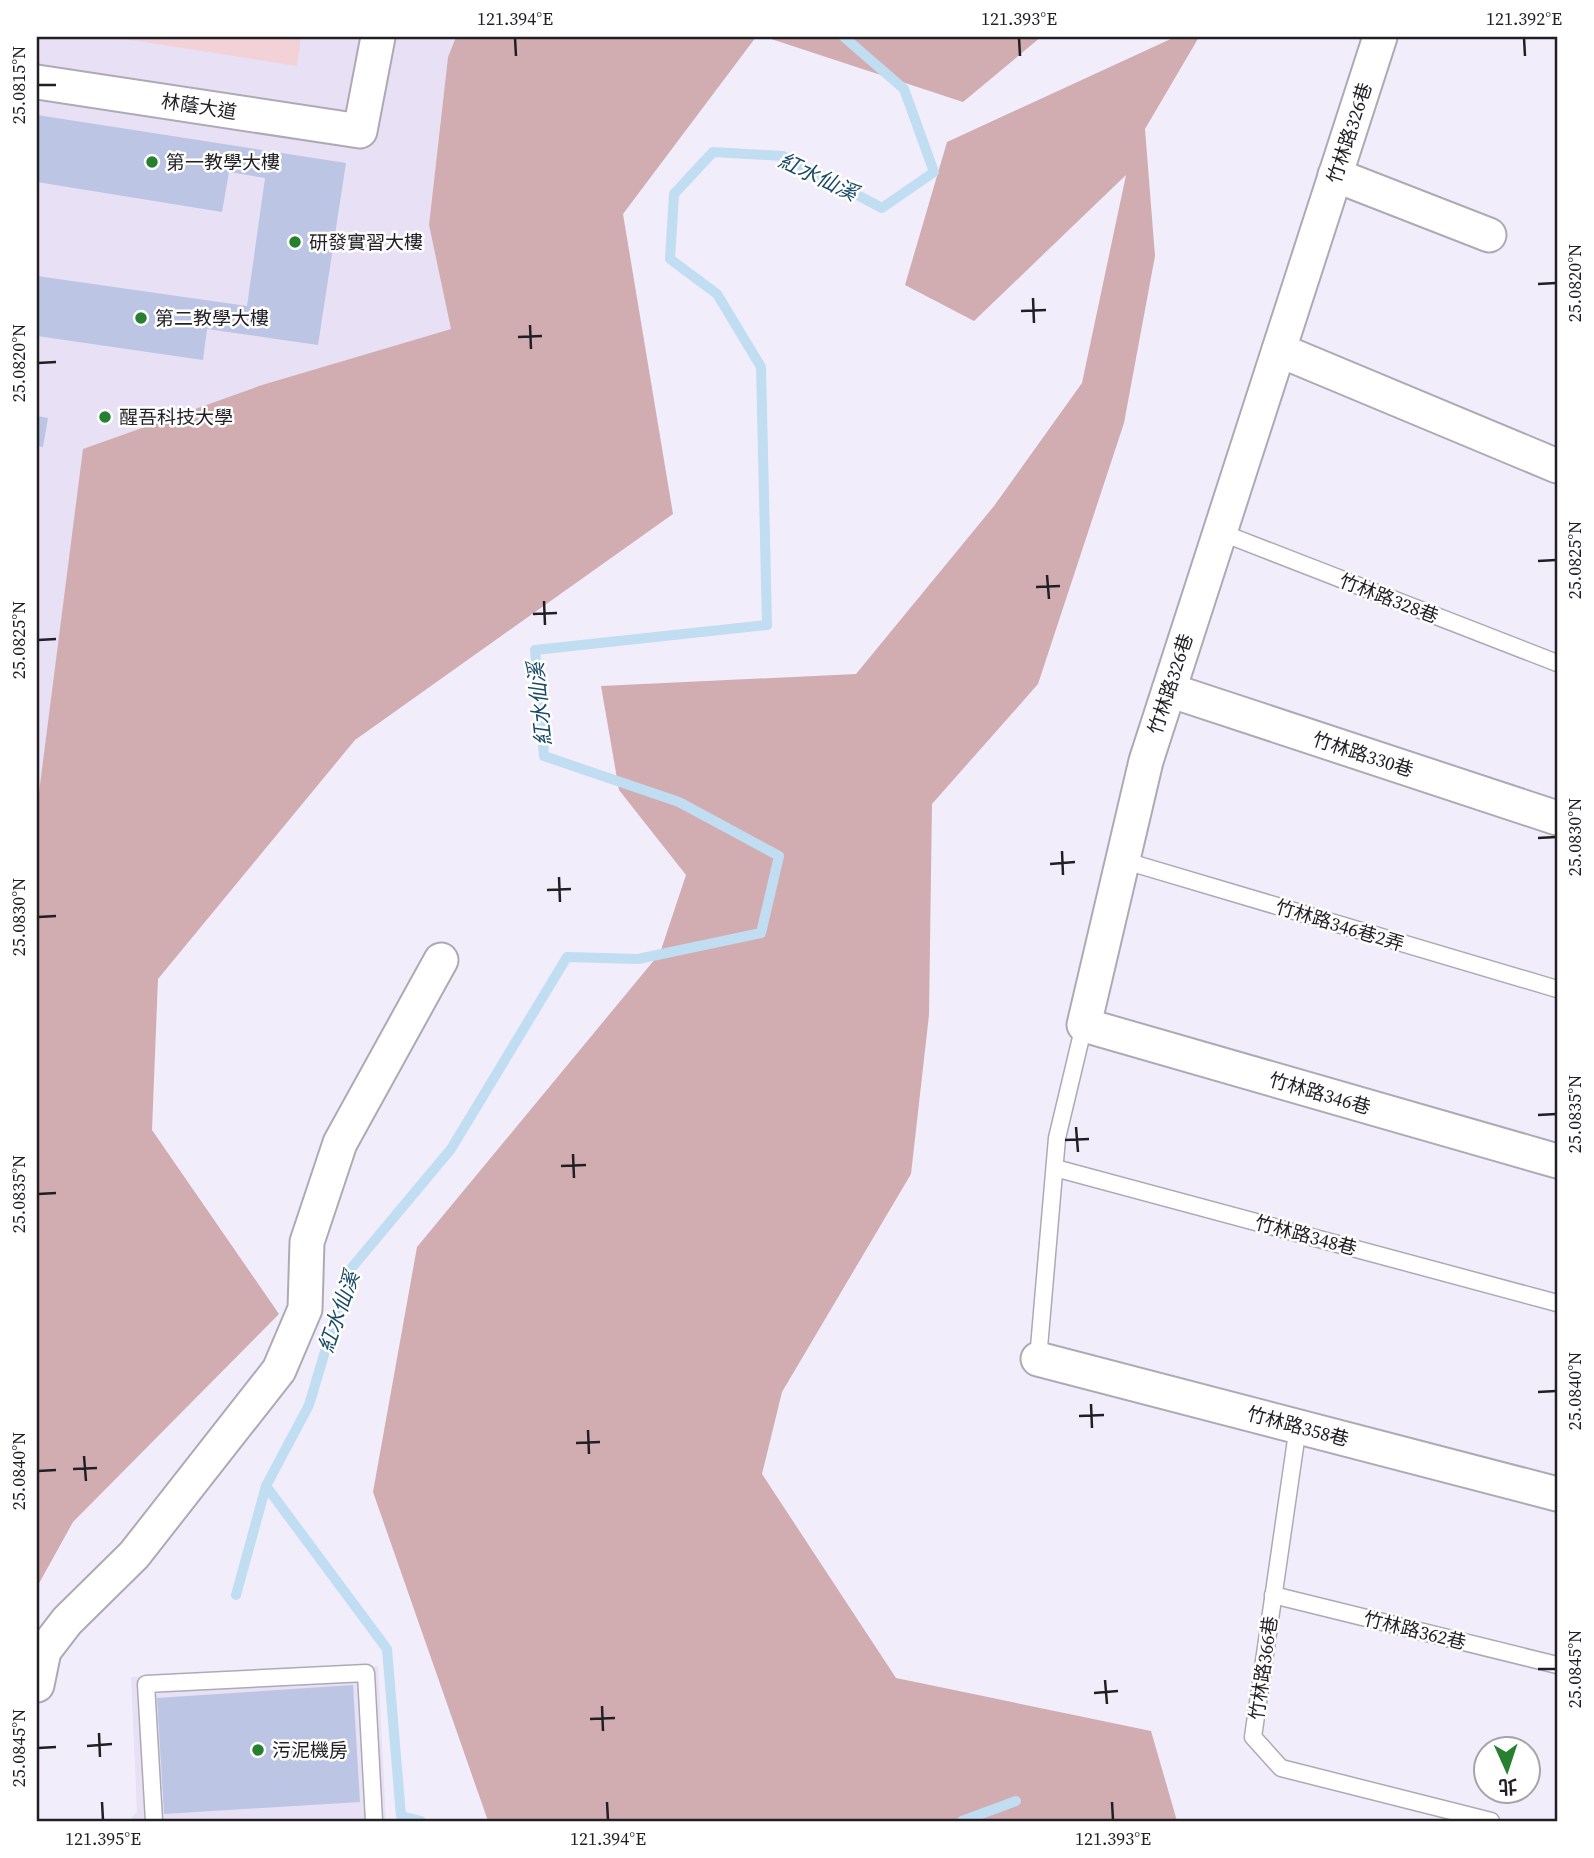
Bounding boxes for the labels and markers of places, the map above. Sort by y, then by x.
place label: 第一教學大樓 [166,149,280,175]
marker: 第一教學大樓 [144,154,160,170]
place label: 研發實習大樓 [309,229,423,255]
marker: 研發實習大樓 [287,234,303,250]
place label: 第二教學大樓 [155,305,269,331]
marker: 第二教學大樓 [133,310,149,326]
place label: 醒吾科技大學 [119,404,233,430]
marker: 醒吾科技大學 [97,409,113,425]
place label: 污泥機房 [272,1737,348,1763]
marker: 污泥機房 [250,1742,266,1758]

